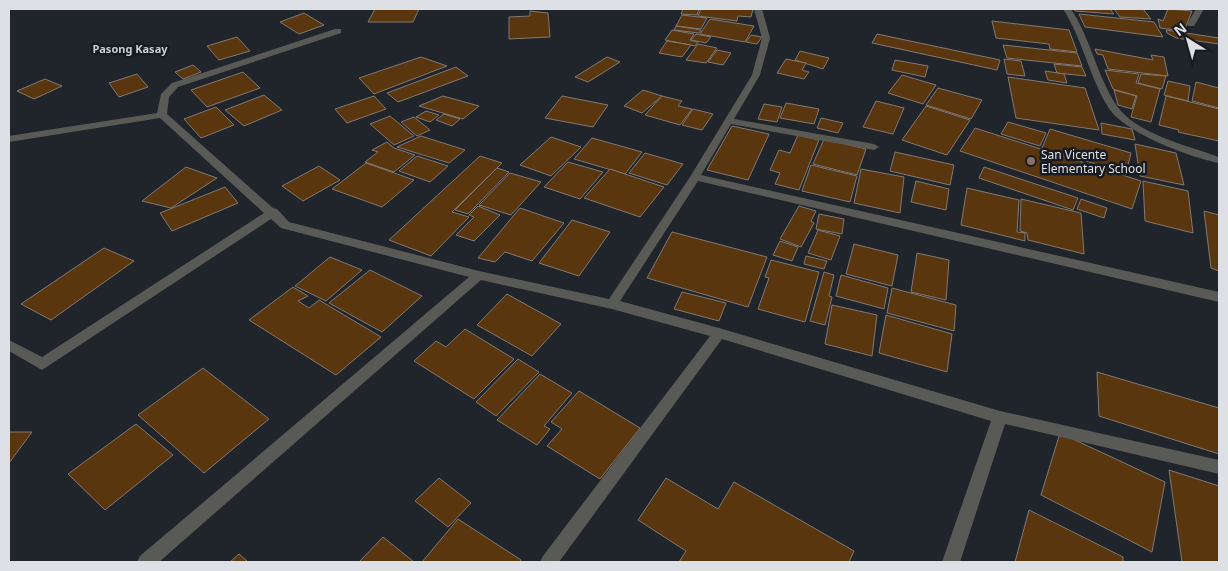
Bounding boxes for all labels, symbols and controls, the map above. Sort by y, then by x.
north arrow [1163,15,1213,65]
text: N [1170,18,1190,40]
district label: Pasong Kasay [92,41,168,56]
place label: San Vicente Elementary School [1041,146,1146,177]
marker: San Vicente Elementary School [1025,155,1037,167]

